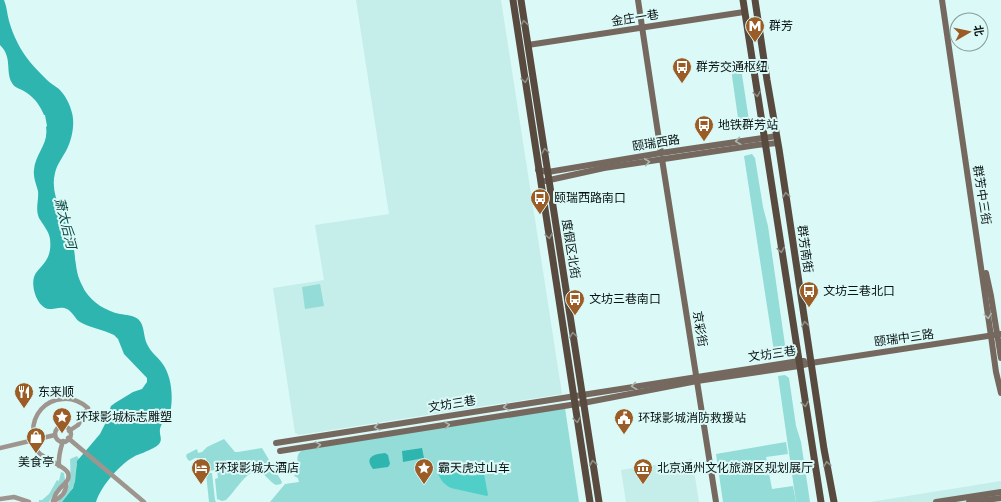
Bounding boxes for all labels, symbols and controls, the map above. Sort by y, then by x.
street label: 金庄一巷 [610,7,660,29]
north arrow [949,12,989,52]
metro station icon: 群芳 [744,15,766,43]
place label: 群芳 [769,19,793,33]
one-way arrow [521,20,529,26]
text: 北 [971,24,986,37]
bus stop icon: 群芳交通枢纽 [671,56,693,84]
place label: 群芳交通枢纽 [696,60,768,74]
one-way arrow [520,77,529,83]
one-way arrow [752,91,761,97]
bus stop icon: 地铁群芳站 [693,114,715,142]
place label: 地铁群芳站 [718,118,778,132]
street label: 颐瑞西路 [631,132,681,154]
one-way arrow [735,137,741,145]
one-way arrow [541,148,549,154]
one-way arrow [644,158,650,167]
street label: 群芳中三街 [970,164,994,226]
bus stop icon: 颐瑞西路南口 [529,187,551,215]
place label: 颐瑞西路南口 [554,191,626,205]
one-way arrow [782,192,791,198]
water label: 萧太后河 [51,196,80,253]
street label: 度假区北街 [559,218,583,280]
street label: 群芳南街 [795,224,815,274]
one-way arrow [544,233,553,239]
one-way arrow [776,247,785,253]
bus stop icon: 文坊三巷北口 [798,280,820,308]
place label: 文坊三巷北口 [823,284,895,298]
bus stop icon: 文坊三巷南口 [564,288,586,316]
place label: 文坊三巷南口 [589,292,661,306]
street label: 京彩街 [690,310,710,348]
one-way arrow [983,313,992,319]
one-way arrow [801,321,810,327]
street label: 颐瑞中三路 [873,327,935,349]
one-way arrow [569,332,578,338]
street label: 文坊三巷 [747,344,797,364]
restaurant icon: 东来顺 [13,381,35,409]
one-way arrow [631,381,637,390]
place label: 东来顺 [38,385,74,399]
street label: 文坊三巷 [427,393,477,415]
one-way arrow [800,401,809,407]
one-way arrow [503,402,509,411]
place icon: 环球影城标志雕塑 [51,406,73,434]
public building icon: 环球影城消防救援站 [613,407,635,435]
place label: 环球影城标志雕塑 [76,410,172,424]
place label: 环球影城消防救援站 [638,411,746,425]
one-way arrow [572,417,581,423]
one-way arrow [444,421,450,430]
one-way arrow [374,422,380,431]
shop icon: 美食亭 [25,426,47,454]
one-way arrow [315,441,322,450]
place label: 美食亭 [18,455,54,469]
hotel icon: 环球影城大酒店 [190,457,212,485]
place icon: 霸天虎过山车 [413,457,435,485]
museum icon: 北京通州文化旅游区规划展厅 [632,457,654,485]
one-way arrow [589,460,598,467]
place label: 环球影城大酒店 [215,461,299,475]
place label: 霸天虎过山车 [438,461,510,475]
place label: 北京通州文化旅游区规划展厅 [657,461,813,475]
one-way arrow [823,461,832,467]

